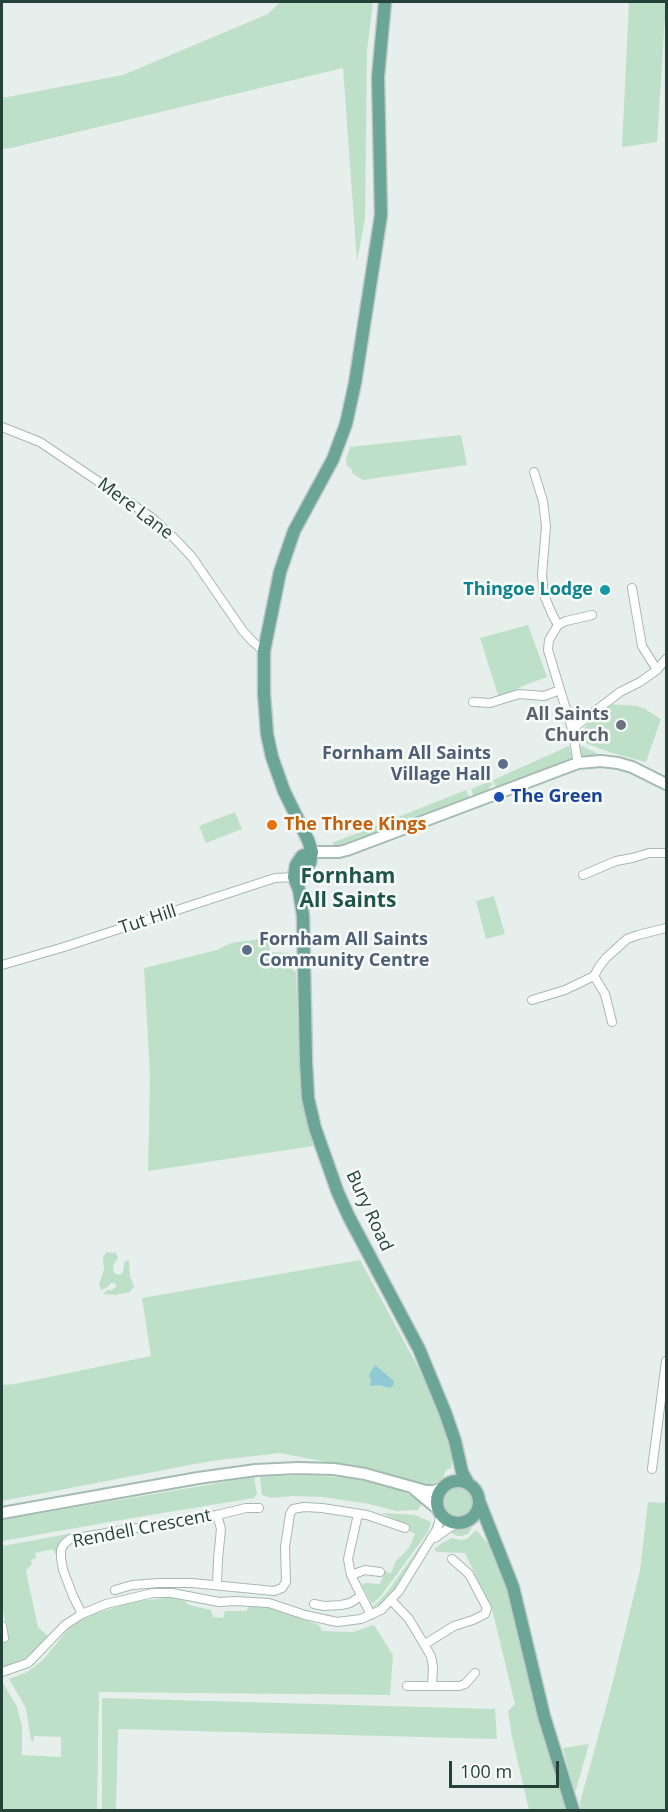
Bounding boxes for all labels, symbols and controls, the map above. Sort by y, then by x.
street label: Mere Lane [93,474,177,544]
place label: Thingoe Lodge [463,579,593,601]
marker: Thingoe Lodge [598,583,612,597]
place label: All Saints Church [526,704,609,746]
marker: All Saints Church [614,718,628,732]
place label: Fornham All Saints Village Hall [322,743,491,786]
marker: Fornham All Saints Village Hall [496,757,510,771]
place label: The Green [511,786,603,808]
marker: The Green [492,790,506,804]
place label: The Three Kings [284,814,426,836]
marker: The Three Kings [265,818,279,832]
district label: Fornham All Saints [300,864,396,914]
street label: Tut Hill [117,901,179,939]
place label: Fornham All Saints Community Centre [259,929,429,972]
marker: Fornham All Saints Community Centre [240,943,254,957]
street label: Bury Road [341,1167,397,1255]
street label: Rendell Crescent [71,1505,213,1553]
scale bar [452,1749,562,1787]
text: 100 m [460,1759,512,1783]

